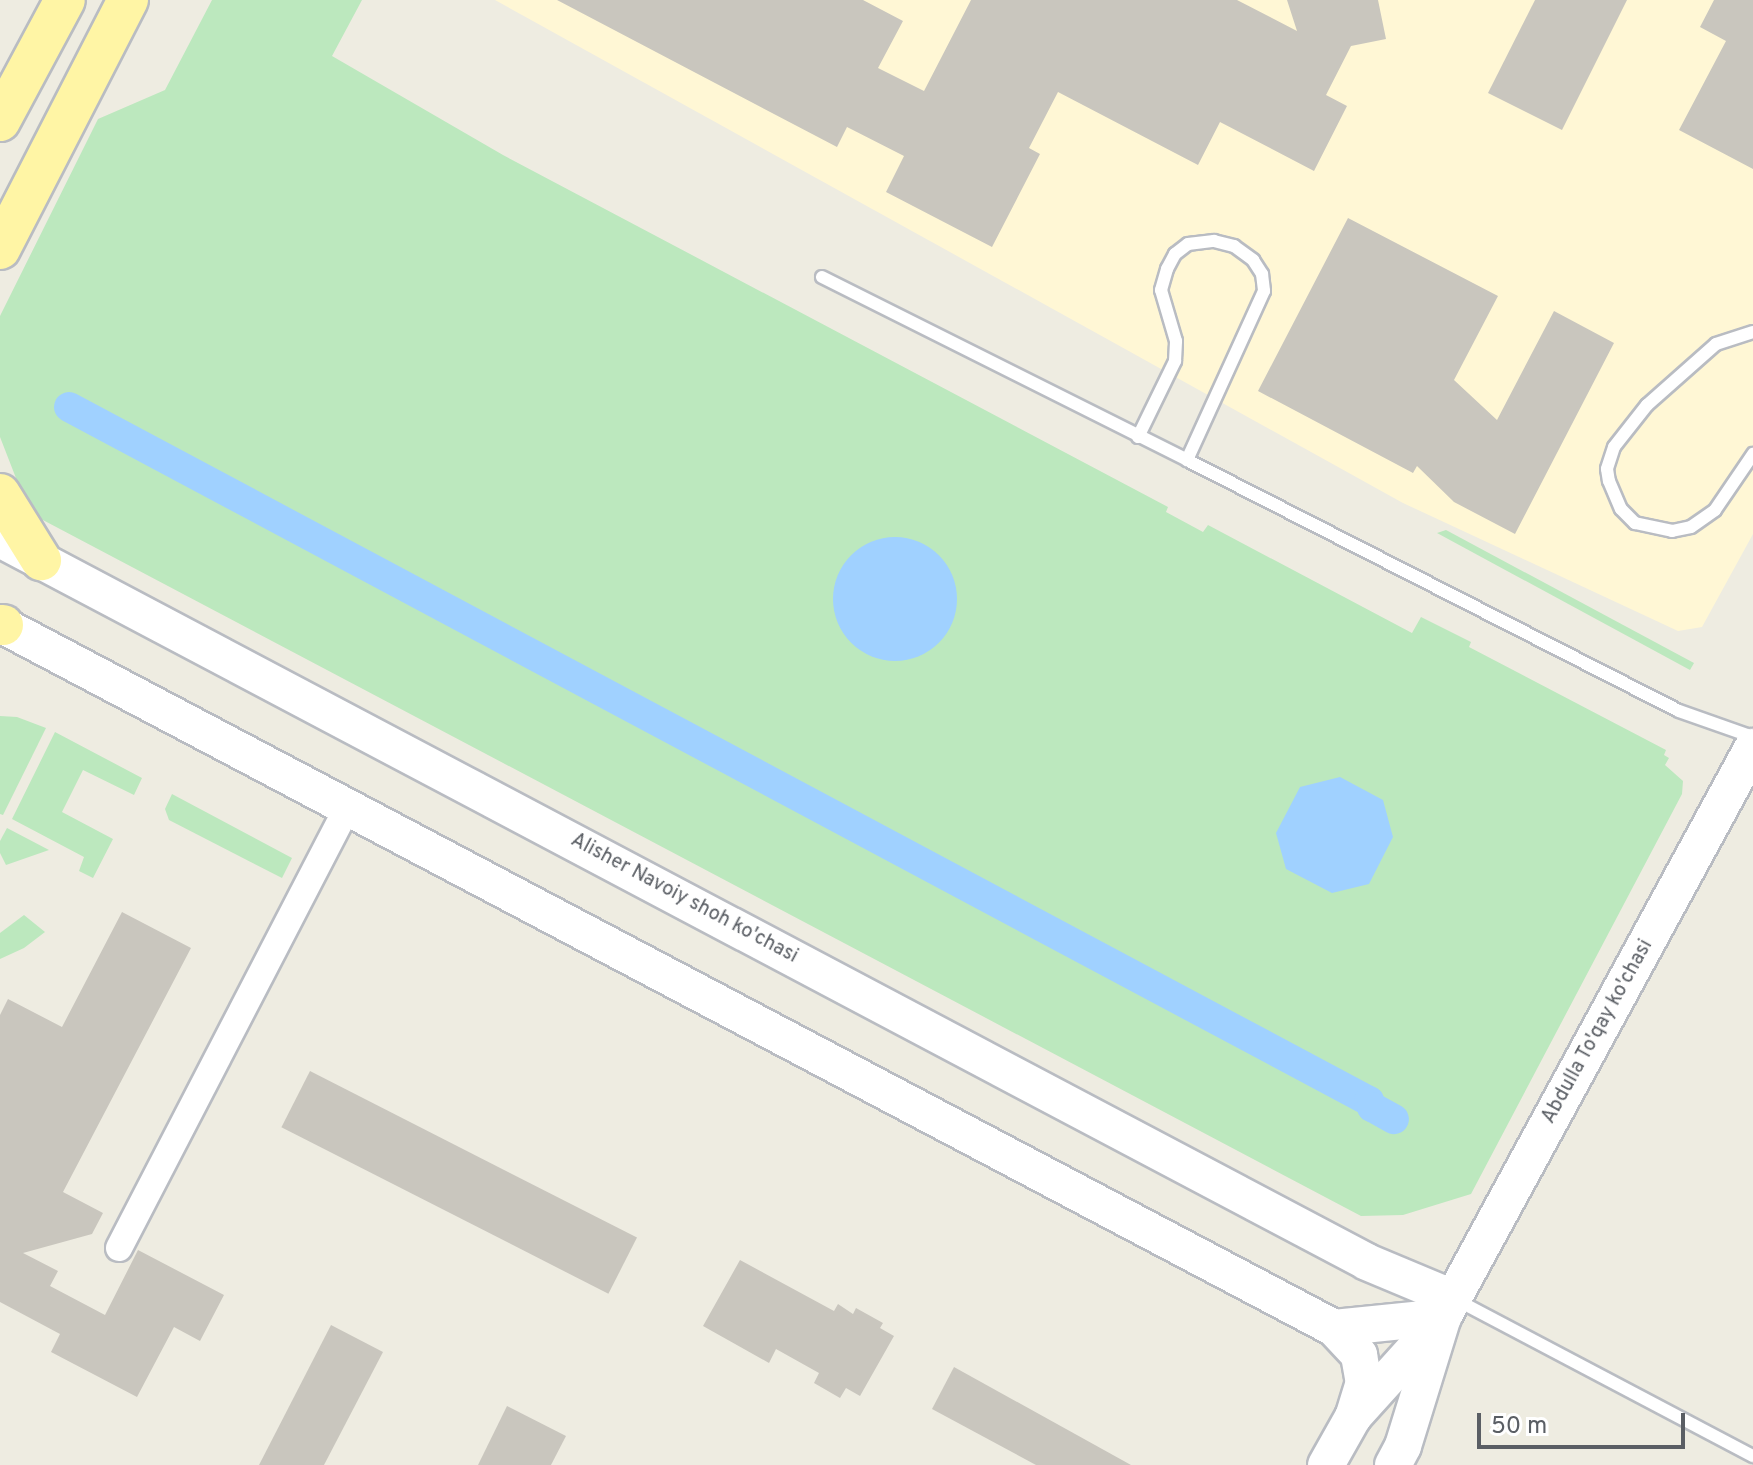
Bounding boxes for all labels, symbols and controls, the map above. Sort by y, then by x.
street label: Alisher Navoiy shoh ko'chasi [566,829,802,969]
street label: Abdulla To'qay ko'chasi [1537,935,1659,1129]
scale bar [1481,1397,1689,1447]
text: 50 m [1491,1412,1547,1442]

